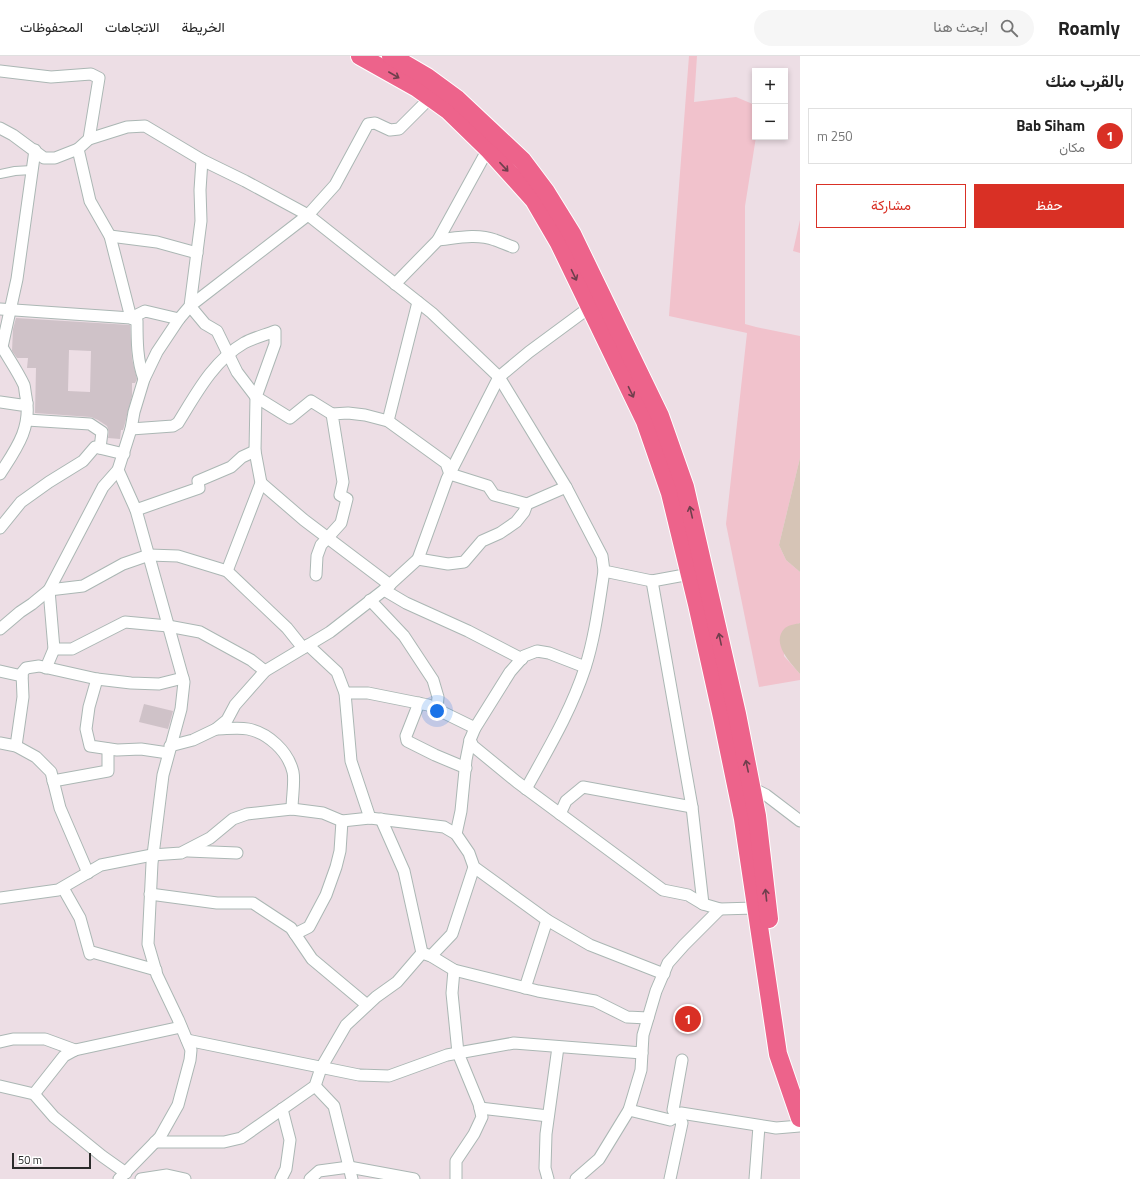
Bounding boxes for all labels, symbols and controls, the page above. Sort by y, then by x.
search box [754,10,1034,46]
text: Roamly [1058,13,1120,42]
text: ابحث هنا [933,15,988,38]
text: المحفوظات [20,16,83,37]
text: الاتجاهات [105,16,159,37]
text: الخريطة [181,16,225,37]
icon: search [998,17,1020,39]
map controls [752,68,788,140]
button: + [752,68,788,104]
text: بالقرب منك [1046,68,1124,94]
one-way arrow [388,71,400,79]
button: − [752,104,788,140]
text: Bab Siham [1016,114,1085,137]
text: 250 m [817,126,853,146]
text: 1 [1106,126,1114,146]
text: مكان [1059,137,1085,157]
one-way arrow [499,161,508,171]
button: مشاركة [816,184,966,228]
button: حفظ [974,184,1124,228]
one-way arrow [571,269,578,281]
one-way arrow [628,386,635,398]
one-way arrow [687,506,695,519]
one-way arrow [716,633,724,646]
your location [427,701,447,721]
one-way arrow [743,760,751,773]
one-way arrow [762,889,770,902]
pin: 1 [675,1004,701,1034]
scale bar [12,1151,91,1170]
text: 50 m [18,1152,42,1168]

